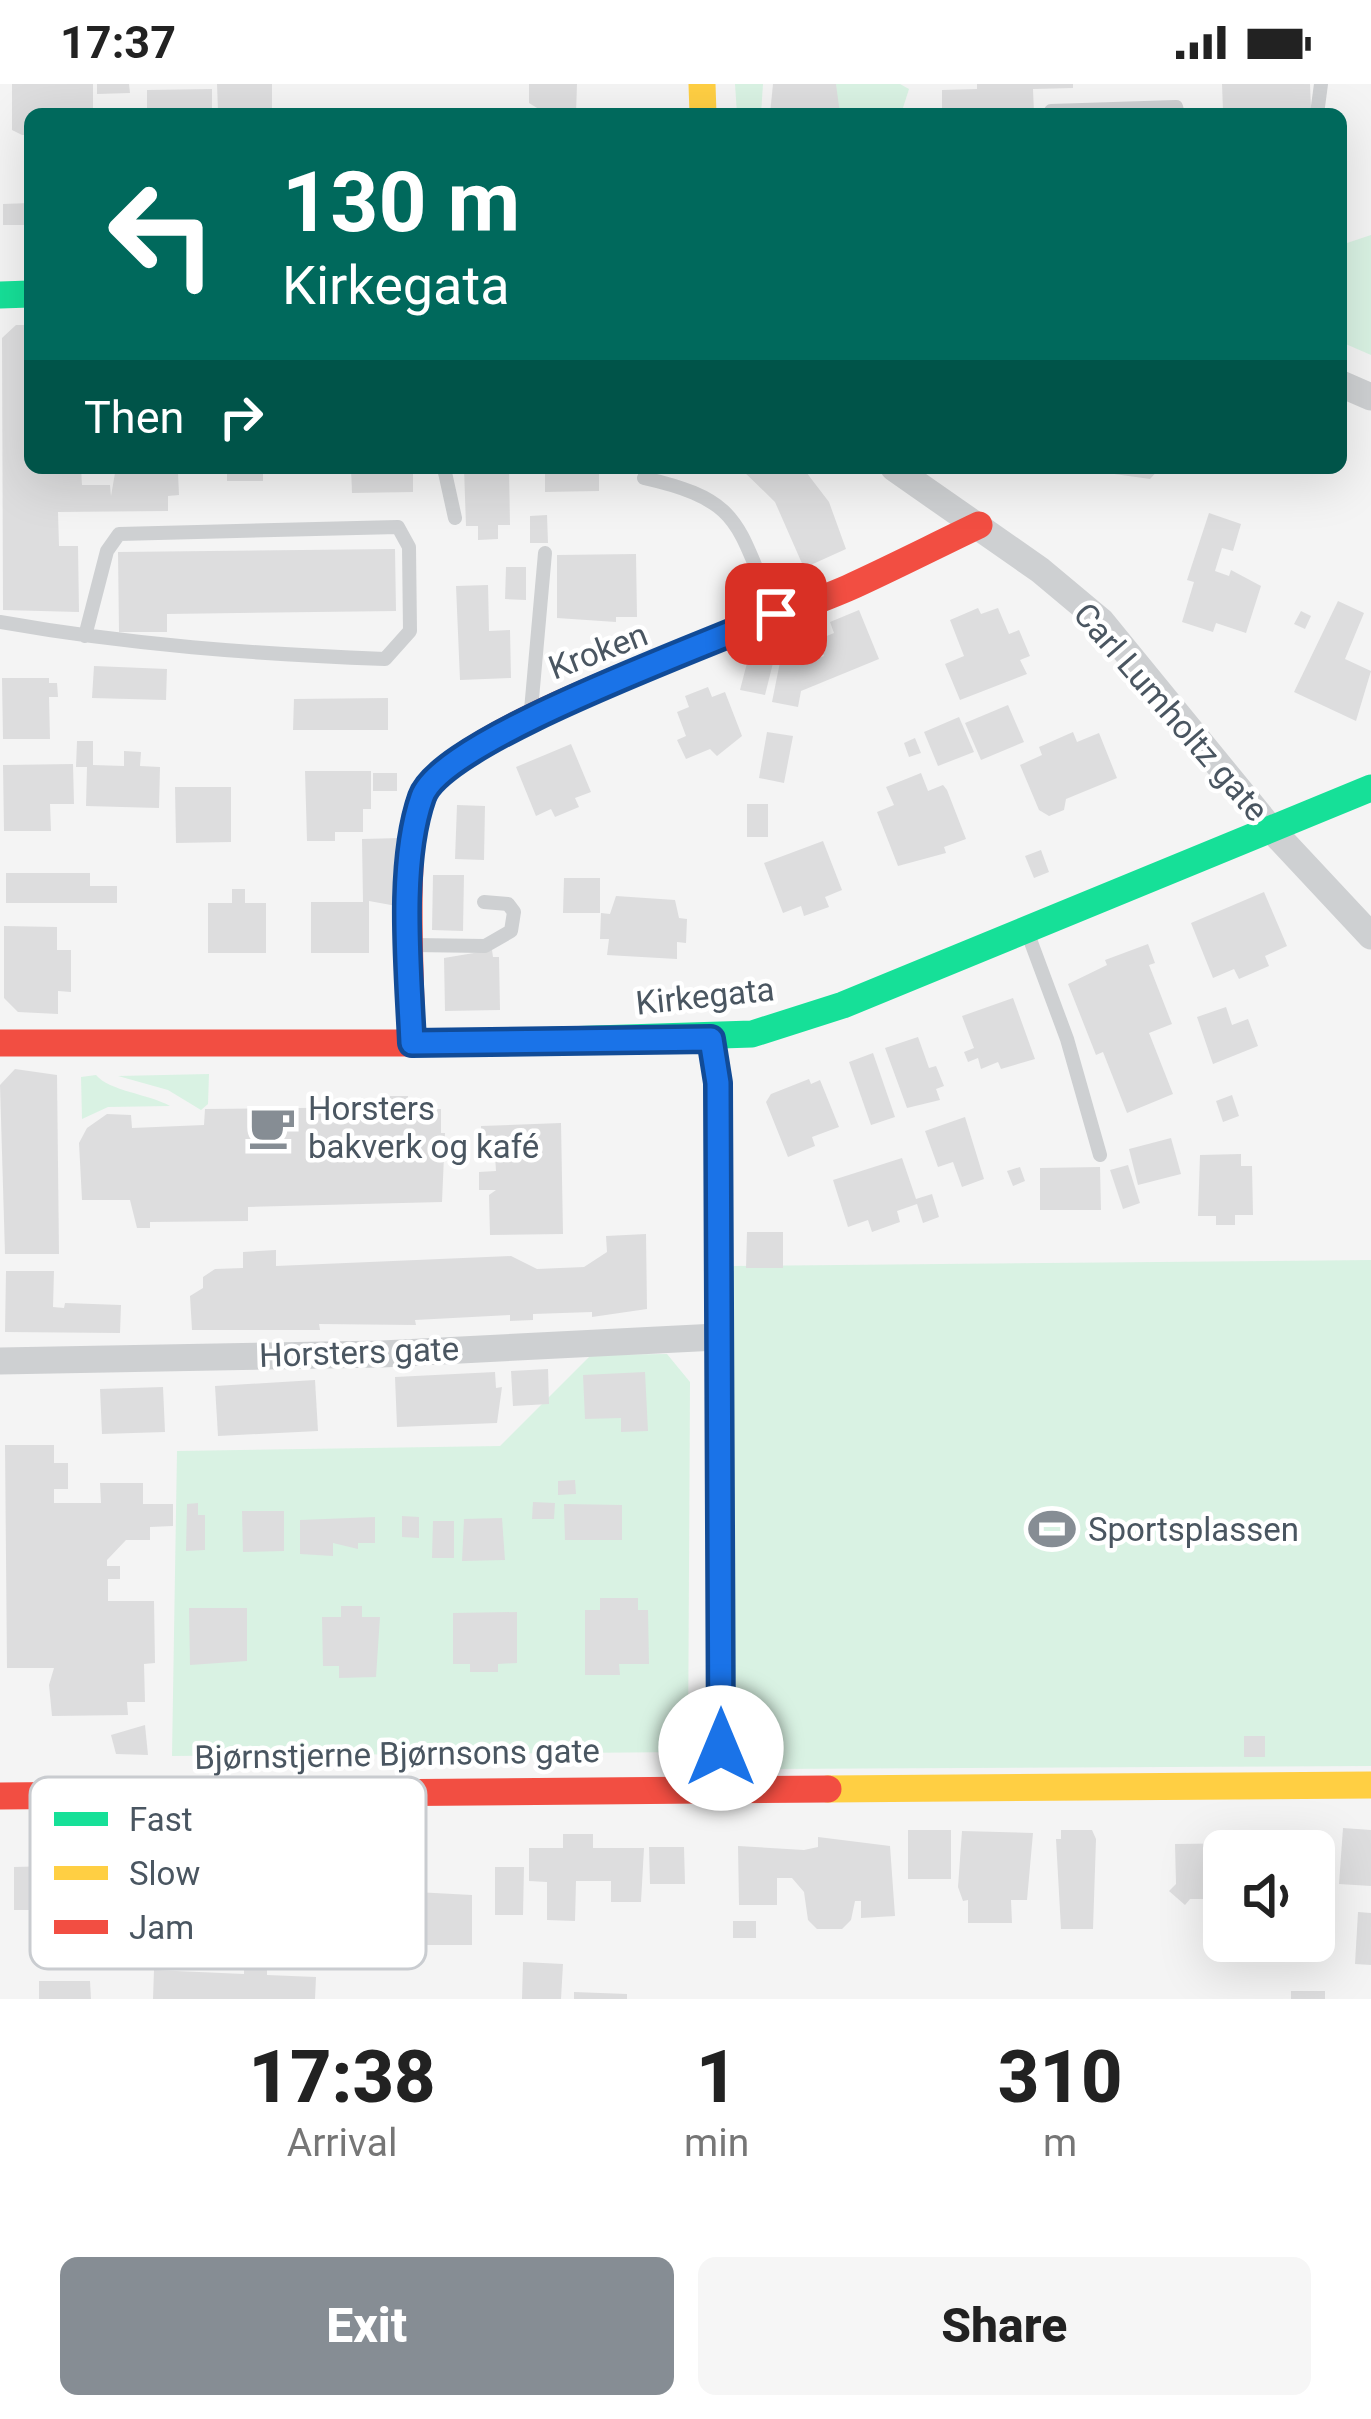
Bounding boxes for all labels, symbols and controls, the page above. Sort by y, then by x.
text: 17:37 [60,16,176,69]
text: 130 m [282,153,520,252]
icon: left [84,156,240,312]
text: Kirkegata [282,254,510,317]
icon: right [208,384,274,450]
text: Then [84,391,184,444]
pin [725,563,827,665]
icon: arrive [743,581,809,647]
street label: Carl Lumholtz gate [1066,595,1276,829]
street label: Kroken [543,614,653,688]
street label: Kirkegata [634,969,776,1023]
place label: Horsters bakverk og kafé [308,1089,539,1166]
cafe icon: Horsters bakverk og kafé [247,1102,297,1152]
street label: Horsters gate [258,1329,460,1375]
sports icon: Sportsplassen [1027,1504,1077,1554]
place label: Sportsplassen [1088,1510,1299,1549]
position arrow [658,1685,784,1811]
street label: Bjørnstjerne Bjørnsons gate [194,1731,600,1777]
legend [30,1777,426,1969]
text: Fast [129,1800,192,1839]
map controls [1203,1830,1335,1962]
button: sound [1203,1830,1335,1962]
text: Slow [129,1854,200,1893]
text: Jam [129,1908,194,1947]
text: 17:38 [249,2035,436,2120]
text: 1 [696,2035,737,2120]
text: 310 [998,2035,1122,2120]
text: Arrival [287,2120,397,2166]
text: min [684,2120,749,2166]
text: m [1043,2120,1077,2166]
button: Exit [60,2257,674,2395]
button: Share [698,2257,1311,2395]

